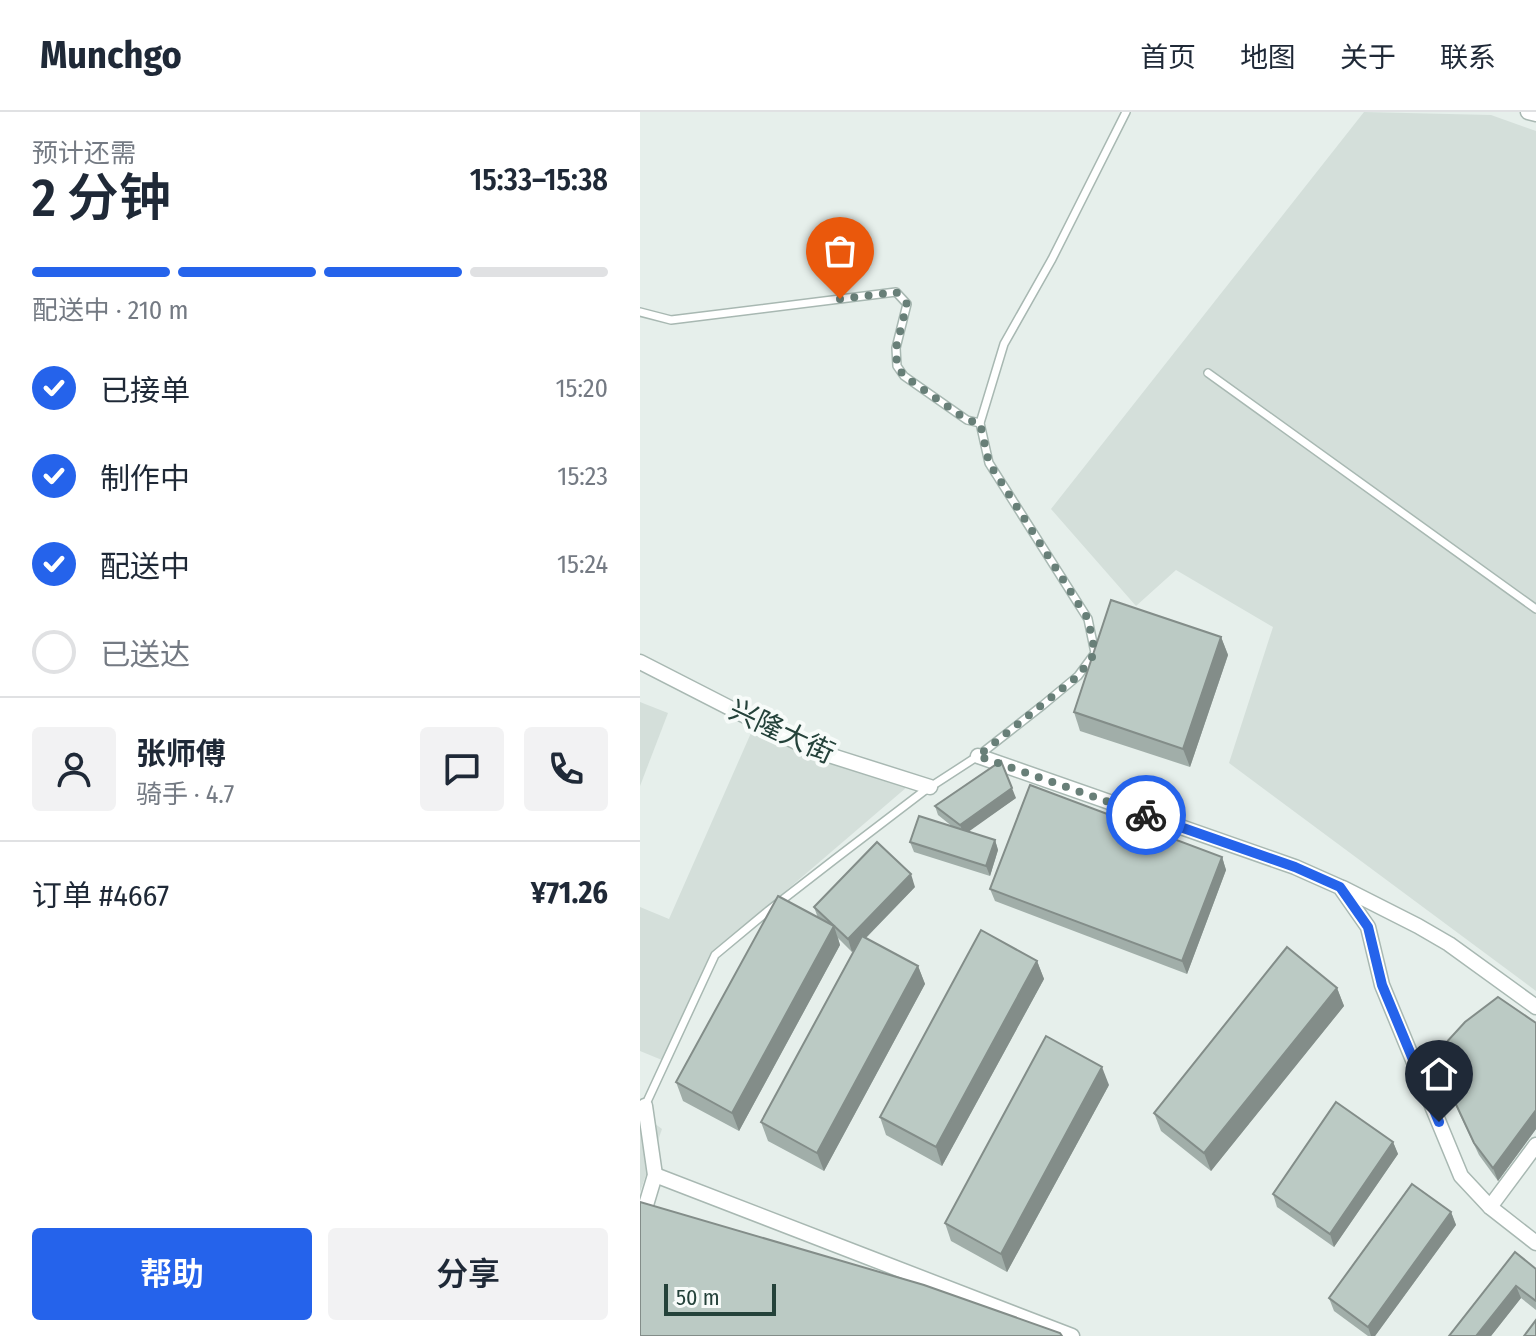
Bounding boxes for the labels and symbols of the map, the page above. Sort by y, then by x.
pin [806,217,874,299]
street label: 兴隆大街 [724,693,840,770]
courier [1106,775,1186,855]
pin [1405,1040,1473,1122]
scale bar [664,1280,776,1316]

